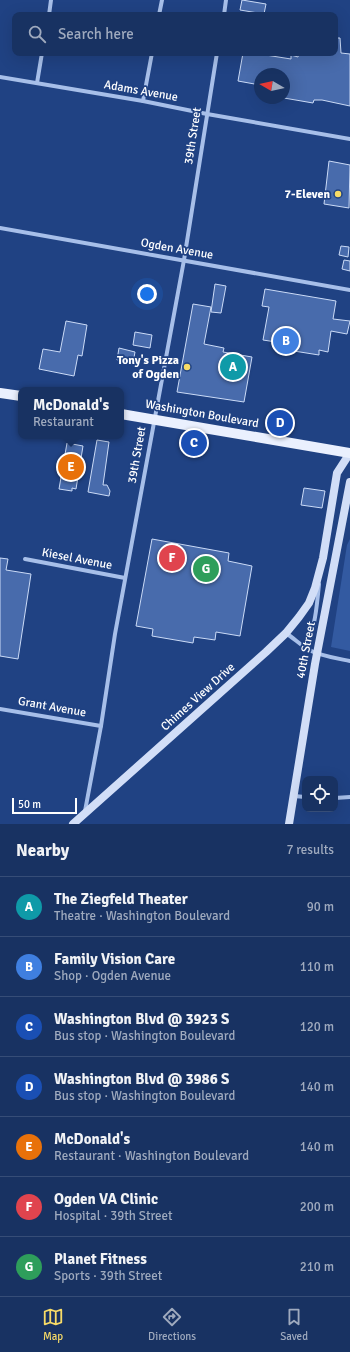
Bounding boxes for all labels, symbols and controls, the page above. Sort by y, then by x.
search box [12,12,338,56]
icon: search [26,23,48,45]
text: Search here [58,25,134,43]
north arrow [254,68,290,104]
street label: Adams Avenue [103,77,179,105]
street label: 39th Street [181,106,205,166]
place label: 7-Eleven [284,187,330,202]
marker: 7-Eleven [333,189,343,199]
street label: Ogden Avenue [140,235,214,263]
your location [137,284,157,304]
pin: B [273,326,299,356]
pin: A [220,352,246,382]
place label: Tony's Pizza of Ogden [117,353,179,382]
marker: Tony's Pizza of Ogden [182,362,192,372]
popup [18,387,124,439]
text: McDonald's [33,396,109,414]
street label: Washington Boulevard [144,397,260,431]
pin: D [267,408,293,438]
text: Restaurant [33,414,94,430]
street label: 39th Street [125,425,149,485]
pin: C [181,428,207,458]
pin: E [58,452,84,482]
pin: F [159,543,185,573]
street label: Kiesel Avenue [41,545,113,573]
pin: G [193,554,219,584]
street label: 40th Street [293,620,319,680]
street label: Chimes View Drive [158,660,238,734]
street label: Grant Avenue [17,694,87,720]
map controls [302,776,338,812]
button: locate [302,776,338,812]
scale bar [12,796,77,815]
text: 50 m [18,798,41,811]
text: Nearby [16,840,69,861]
text: 7 results [286,842,334,858]
text: The Ziegfeld Theater [54,890,188,908]
text: A [25,899,33,915]
text: 90 m [307,899,334,915]
text: Theatre · Washington Boulevard [54,908,230,924]
text: Family Vision Care [54,950,175,968]
text: B [25,959,33,975]
text: 110 m [300,959,334,975]
text: Shop · Ogden Avenue [54,968,171,984]
text: Washington Blvd @ 3923 S [54,1010,229,1028]
text: C [25,1019,33,1035]
text: 120 m [300,1019,334,1035]
text: Bus stop · Washington Boulevard [54,1028,235,1044]
text: Washington Blvd @ 3986 S [54,1070,229,1088]
text: D [25,1079,33,1095]
text: 140 m [300,1079,334,1095]
text: Bus stop · Washington Boulevard [54,1088,235,1104]
text: McDonald's [54,1130,130,1148]
text: E [25,1139,33,1155]
text: 140 m [300,1139,334,1155]
text: Restaurant · Washington Boulevard [54,1148,249,1164]
text: Ogden VA Clinic [54,1190,158,1208]
text: F [26,1199,32,1215]
text: 200 m [300,1199,334,1215]
text: Hospital · 39th Street [54,1208,173,1224]
text: Planet Fitness [54,1250,147,1268]
text: G [25,1259,33,1275]
text: 210 m [300,1259,334,1275]
text: Sports · 39th Street [54,1268,162,1284]
tab: Map [42,1306,64,1343]
tab: Directions [148,1306,196,1343]
tab: Saved [280,1306,308,1343]

